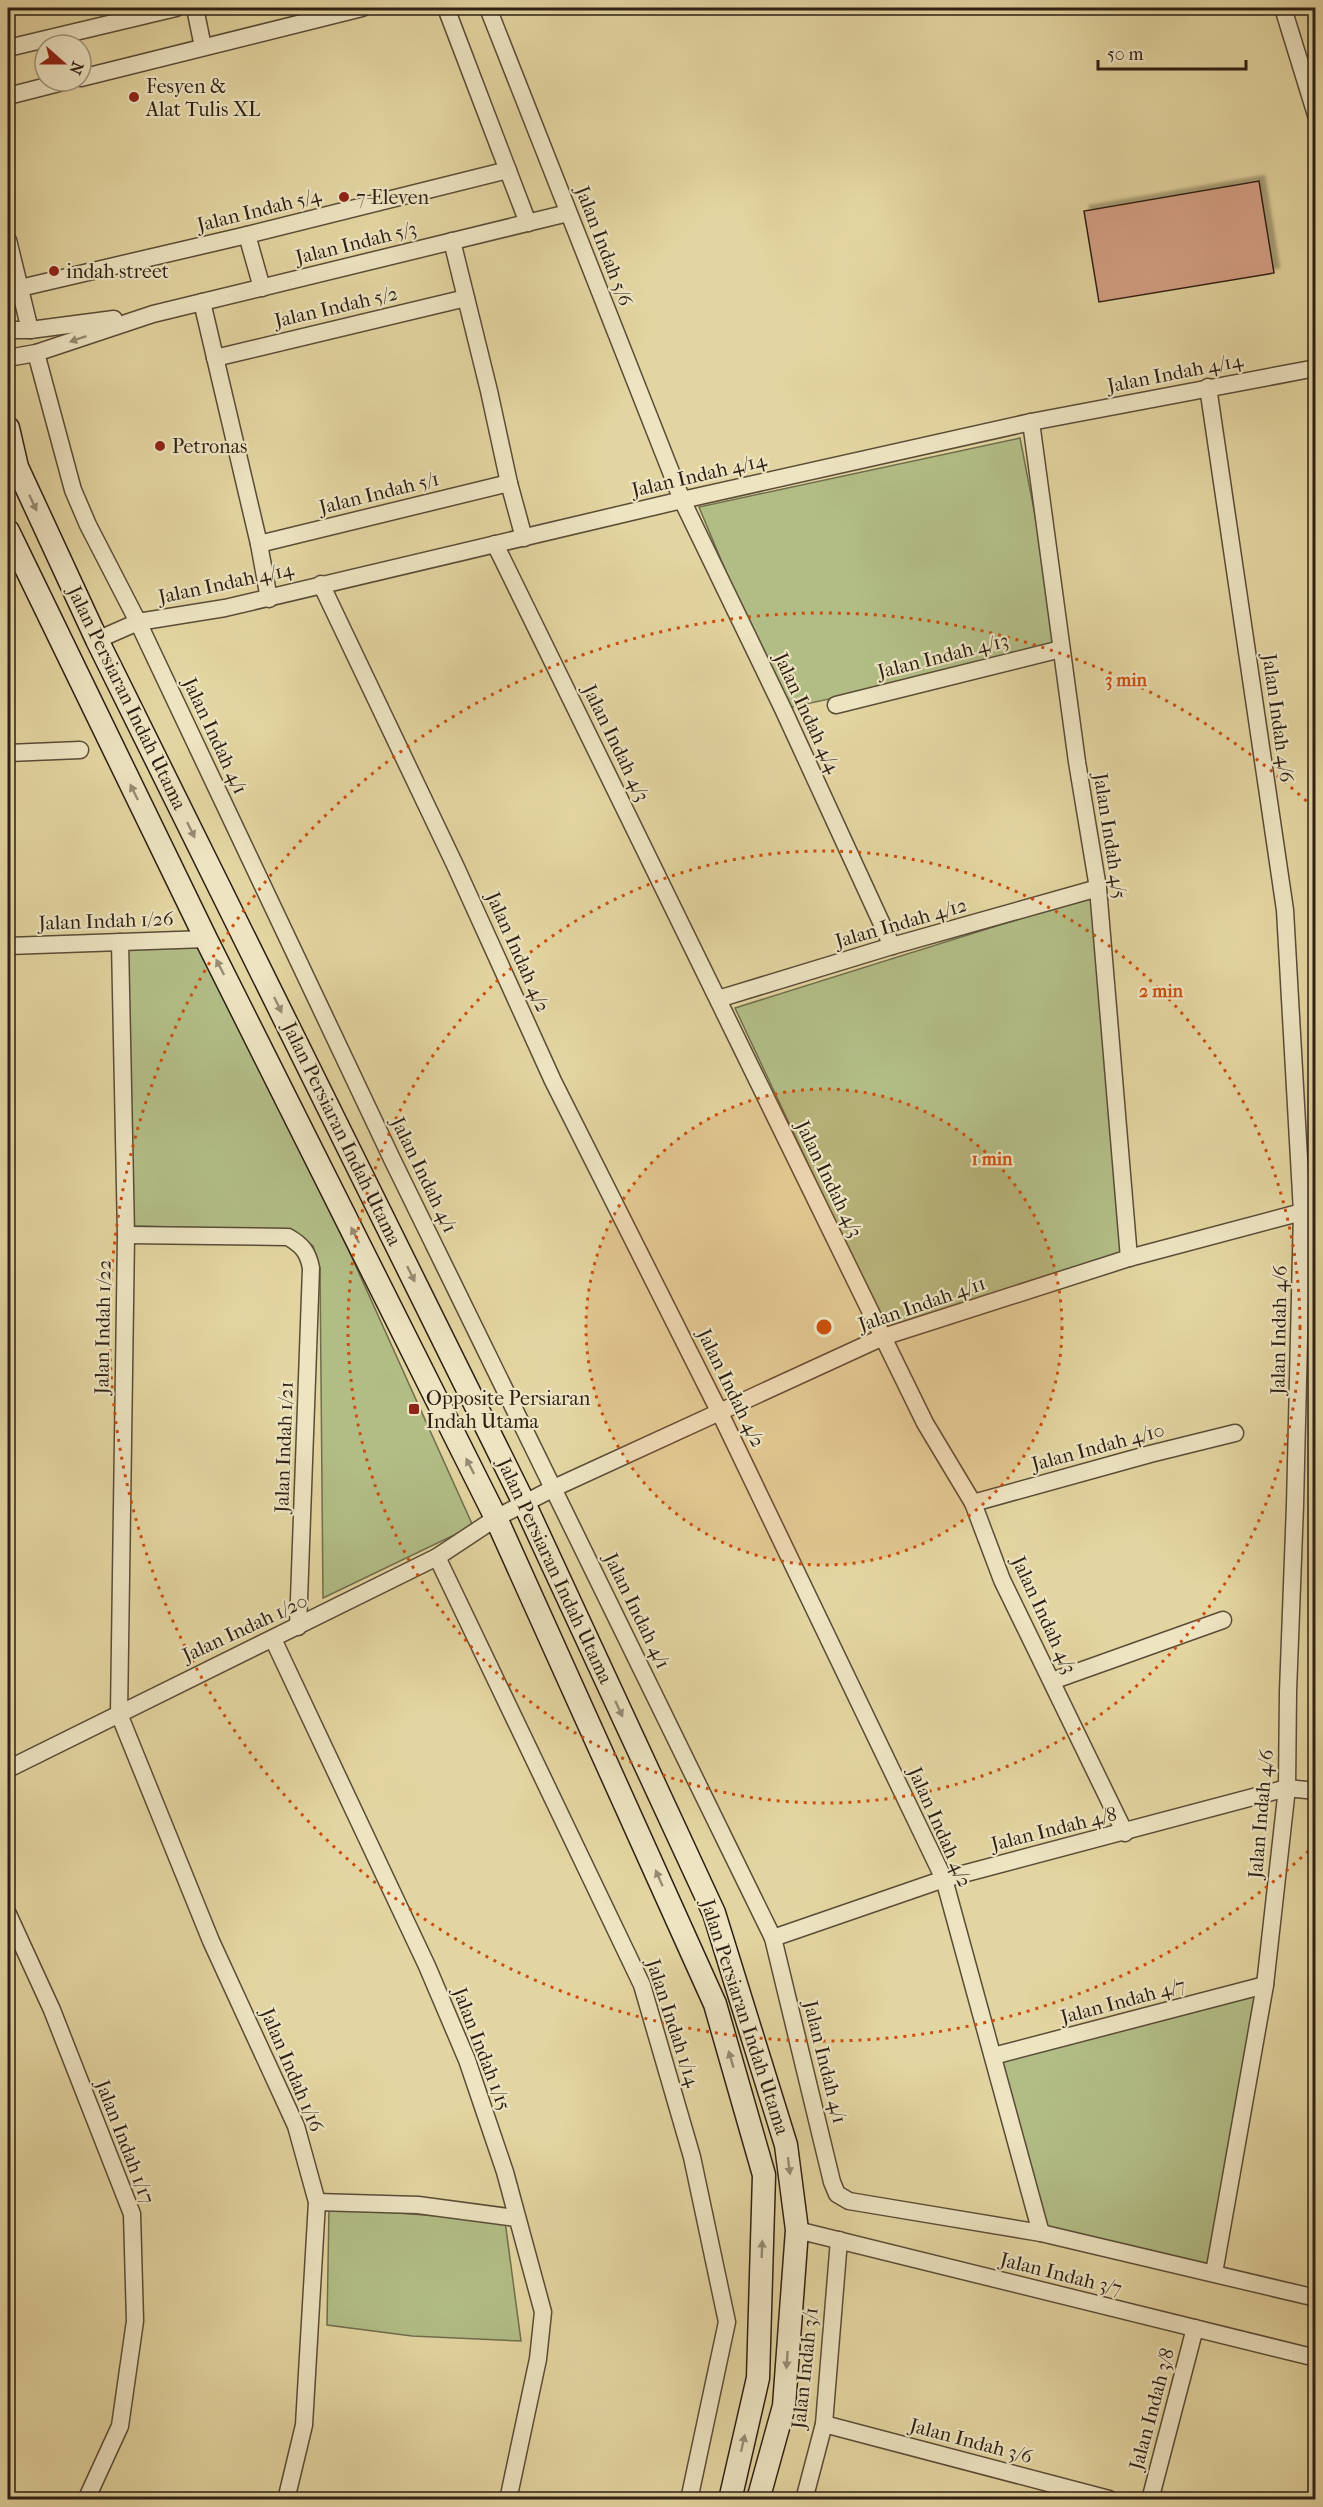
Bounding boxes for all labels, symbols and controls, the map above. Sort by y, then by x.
north arrow [33,33,93,93]
scale bar [1098,33,1246,71]
text: 50 m [1107,44,1144,65]
text: N [65,59,88,78]
place label: Fesyen & Alat Tulis XL [145,75,260,121]
marker: Fesyen & Alat Tulis XL [127,90,141,104]
street label: Jalan Indah 5/6 [570,181,637,309]
street label: Jalan Indah 5/4 [193,183,324,237]
place label: 7-Eleven [356,186,430,209]
marker: 7-Eleven [337,190,351,204]
street label: Jalan Indah 5/3 [291,217,419,270]
place label: indah street [66,260,169,283]
marker: indah street [47,264,61,278]
street label: Jalan Indah 5/2 [270,282,400,333]
one-way arrow [69,335,87,345]
street label: Jalan Indah 4/14 [1103,348,1246,398]
place label: Petronas [172,435,247,458]
marker: Petronas [153,439,167,453]
street label: Jalan Indah 4/14 [627,448,770,502]
street label: Jalan Indah 5/1 [315,467,441,519]
one-way arrow [29,495,38,512]
street label: Jalan Indah 4/14 [154,557,297,609]
street label: Jalan Persiaran Indah Utama [62,581,192,814]
street label: Jalan Indah 4/13 [873,629,1011,684]
street label: Jalan Indah 4/4 [768,647,845,778]
street label: Jalan Indah 4/6 [1257,650,1298,784]
text: 3 min [1105,670,1148,691]
street label: Jalan Indah 4/1 [177,672,252,798]
street label: Jalan Indah 4/3 [577,679,654,805]
street label: Jalan Indah 4/5 [1088,769,1131,901]
one-way arrow [129,783,139,800]
one-way arrow [186,822,196,839]
street label: Jalan Indah 4/2 [480,887,555,1016]
street label: Jalan Indah 4/12 [830,893,970,953]
street label: Jalan Indah 1/26 [36,907,174,935]
one-way arrow [215,958,225,975]
text: 2 min [1139,981,1183,1002]
one-way arrow [273,996,282,1013]
street label: Jalan Persiaran Indah Utama [277,1017,407,1250]
street label: Jalan Indah 4/1 [385,1112,462,1237]
street label: Jalan Indah 4/3 [790,1115,867,1241]
text: 1 min [971,1149,1013,1170]
one-way arrow [350,1227,359,1244]
street label: Jalan Indah 1/22 [90,1260,116,1396]
one-way arrow [406,1265,415,1282]
street label: Jalan Indah 4/6 [1266,1265,1292,1397]
street label: Jalan Indah 4/11 [854,1271,989,1337]
centre of rings [814,1317,834,1337]
street label: Jalan Indah 4/2 [692,1323,770,1451]
street label: Jalan Indah 1/21 [270,1381,298,1515]
place label: Opposite Persiaran Indah Utama [426,1387,591,1433]
marker: Opposite Persiaran Indah Utama [407,1402,421,1416]
street label: Jalan Indah 4/10 [1027,1418,1167,1476]
street label: Jalan Persiaran Indah Utama [492,1453,618,1688]
one-way arrow [466,1457,475,1474]
street label: Jalan Indah 4/1 [598,1548,675,1673]
street label: Jalan Indah 4/3 [1006,1551,1081,1677]
street label: Jalan Indah 1/20 [177,1589,311,1668]
one-way arrow [615,1700,624,1717]
street label: Jalan Indah 4/6 [1244,1748,1278,1882]
street label: Jalan Indah 4/2 [902,1762,977,1891]
street label: Jalan Indah 4/8 [987,1802,1119,1856]
one-way arrow [654,1869,664,1887]
street label: Jalan Persiaran Indah Utama [695,1895,794,2138]
street label: Jalan Indah 1/14 [641,1954,705,2091]
street label: Jalan Indah 4/7 [1056,1973,1188,2029]
street label: Jalan Indah 1/15 [447,1982,516,2114]
street label: Jalan Indah 4/1 [798,1996,851,2126]
street label: Jalan Indah 1/16 [255,2003,328,2135]
one-way arrow [726,2050,735,2068]
street label: Jalan Indah 1/17 [90,2075,159,2208]
one-way arrow [784,2156,793,2175]
one-way arrow [757,2240,767,2259]
street label: Jalan Indah 3/7 [996,2247,1125,2300]
street label: Jalan Indah 3/1 [787,2306,823,2432]
street label: Jalan Indah 3/8 [1124,2346,1179,2474]
one-way arrow [783,2350,792,2369]
street label: Jalan Indah 3/6 [905,2413,1035,2468]
one-way arrow [739,2433,748,2452]

